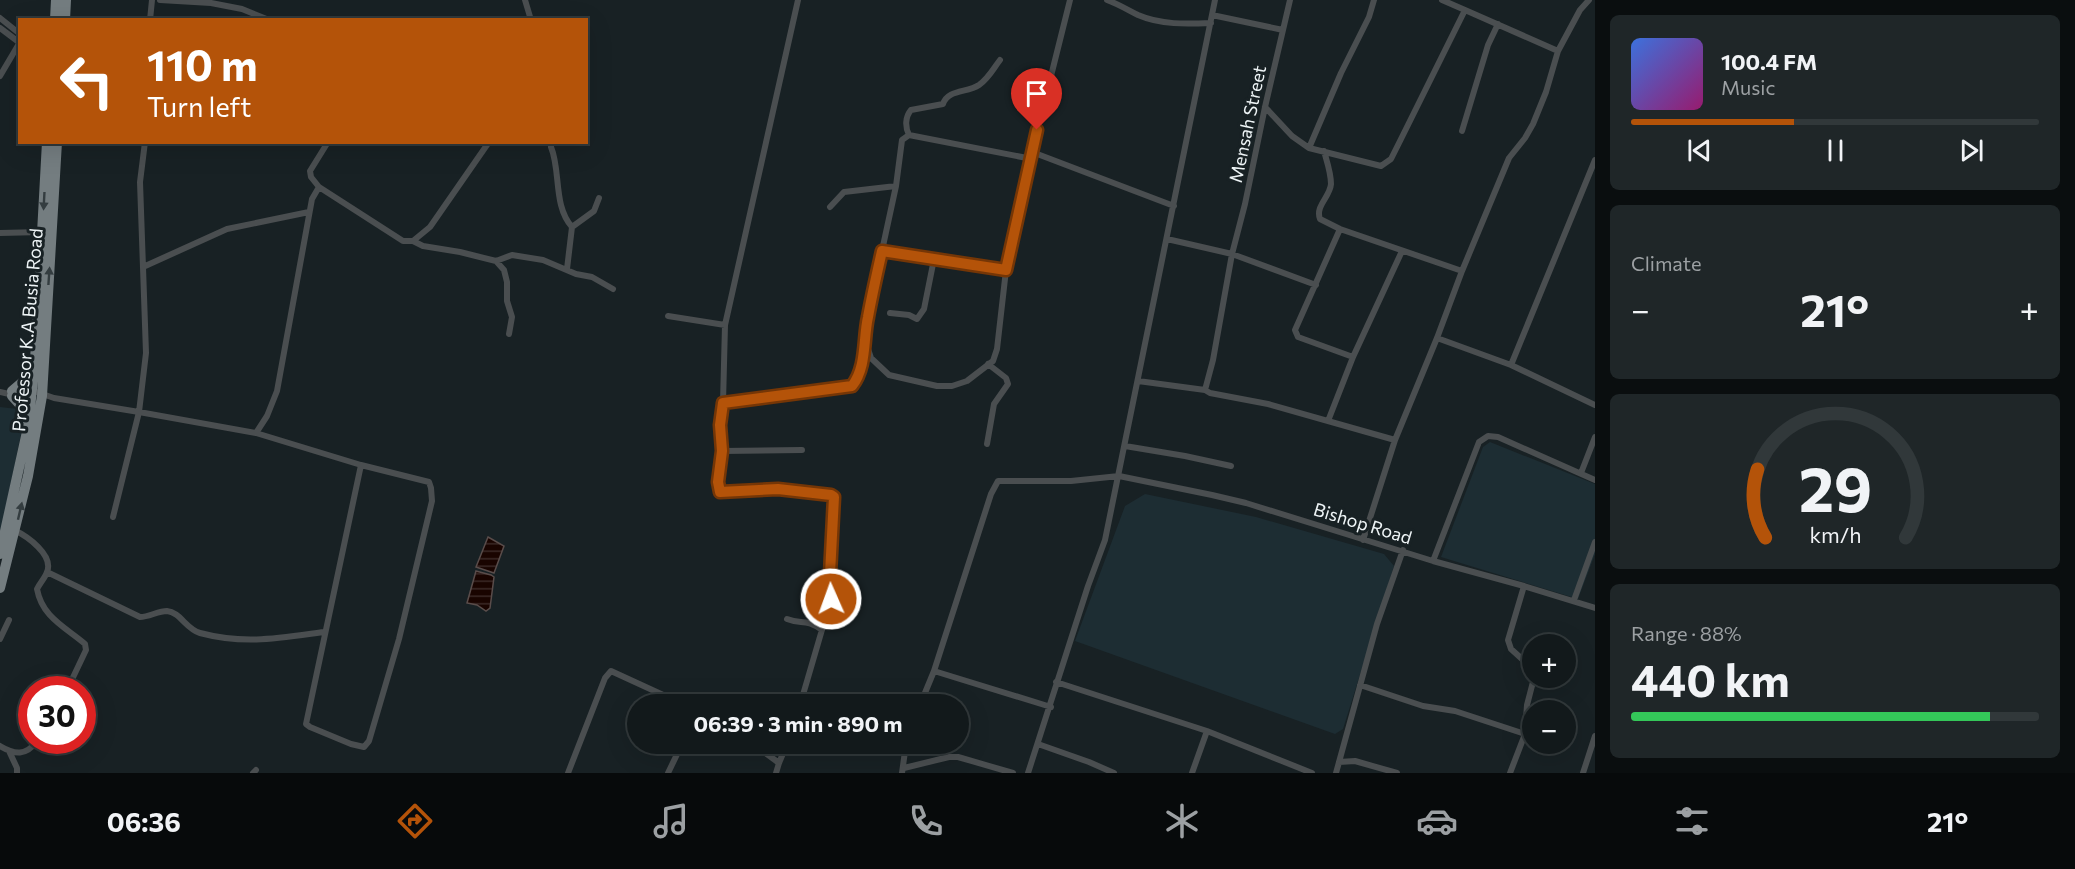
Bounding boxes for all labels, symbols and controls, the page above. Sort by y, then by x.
text: 110 m [147,38,258,90]
icon: left [48,42,126,120]
text: 100.4 FM [1721,48,1817,75]
street label: Mensah Street [1224,63,1270,185]
pin [1011,68,1062,130]
text: Music [1721,75,1775,99]
icon: arrive [1020,77,1053,110]
text: Turn left [147,90,251,123]
icon: previous [1683,134,1716,167]
icon: pause [1819,134,1852,167]
icon: next [1955,134,1988,167]
one-way arrow [39,191,48,210]
street label: Professor K.A Busia Road [7,227,47,433]
text: Climate [1631,251,1701,275]
one-way arrow [44,267,54,286]
text: 21° [1800,281,1869,336]
text: − [1631,288,1650,329]
text: + [2020,288,2039,329]
text: 29 [1798,449,1872,525]
street label: Bishop Road [1311,498,1415,548]
one-way arrow [16,502,26,520]
text: km/h [1809,522,1861,548]
position arrow [799,567,863,631]
text: Range · 88% [1631,621,1742,645]
map controls [1522,634,1576,754]
button: + [1522,634,1576,688]
text: 440 km [1631,651,1790,706]
speed limit sign: 30 [18,676,96,754]
button: − [1522,700,1576,754]
text: 06:39 · 3 min · 890 m [693,710,903,737]
icon: directions [394,800,436,842]
icon: music [650,800,692,842]
icon: phone [905,800,947,842]
icon: climate [1161,800,1203,842]
icon: car [1416,800,1458,842]
icon: filters [1671,800,1713,842]
text: 06:36 [107,805,181,838]
text: 21° [1927,805,1968,838]

